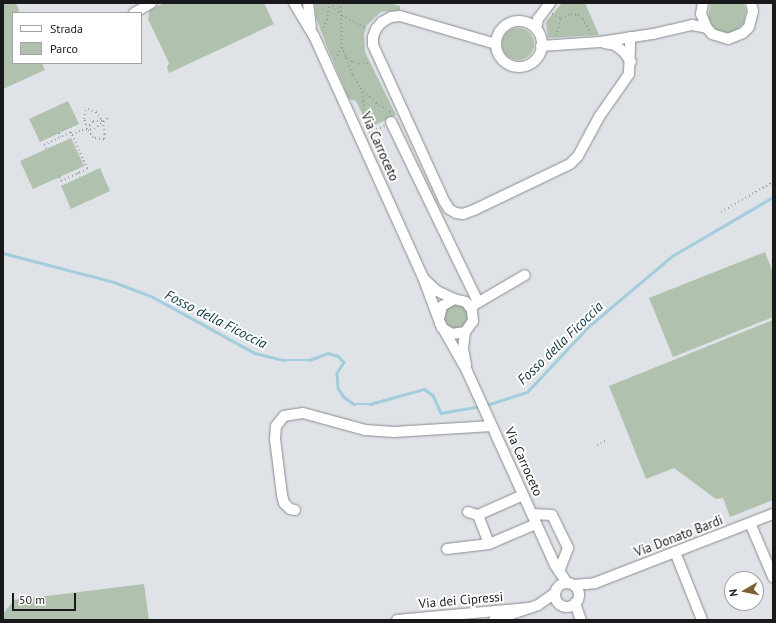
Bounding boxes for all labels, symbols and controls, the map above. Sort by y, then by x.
legend [12,12,142,64]
text: Strada [50,21,83,36]
text: Parco [50,41,78,56]
street label: Via Carroceto [357,110,401,184]
water label: Fosso della Ficoccia [162,286,270,352]
water label: Fosso della Ficoccia [514,298,606,388]
street label: Via Carroceto [501,425,545,499]
street label: Via Donato Bardi [633,513,725,561]
north arrow [724,571,764,611]
scale bar [14,585,78,611]
text: N [726,588,741,597]
street label: Via dei Cipressi [418,590,504,612]
text: 50 m [19,592,45,607]

